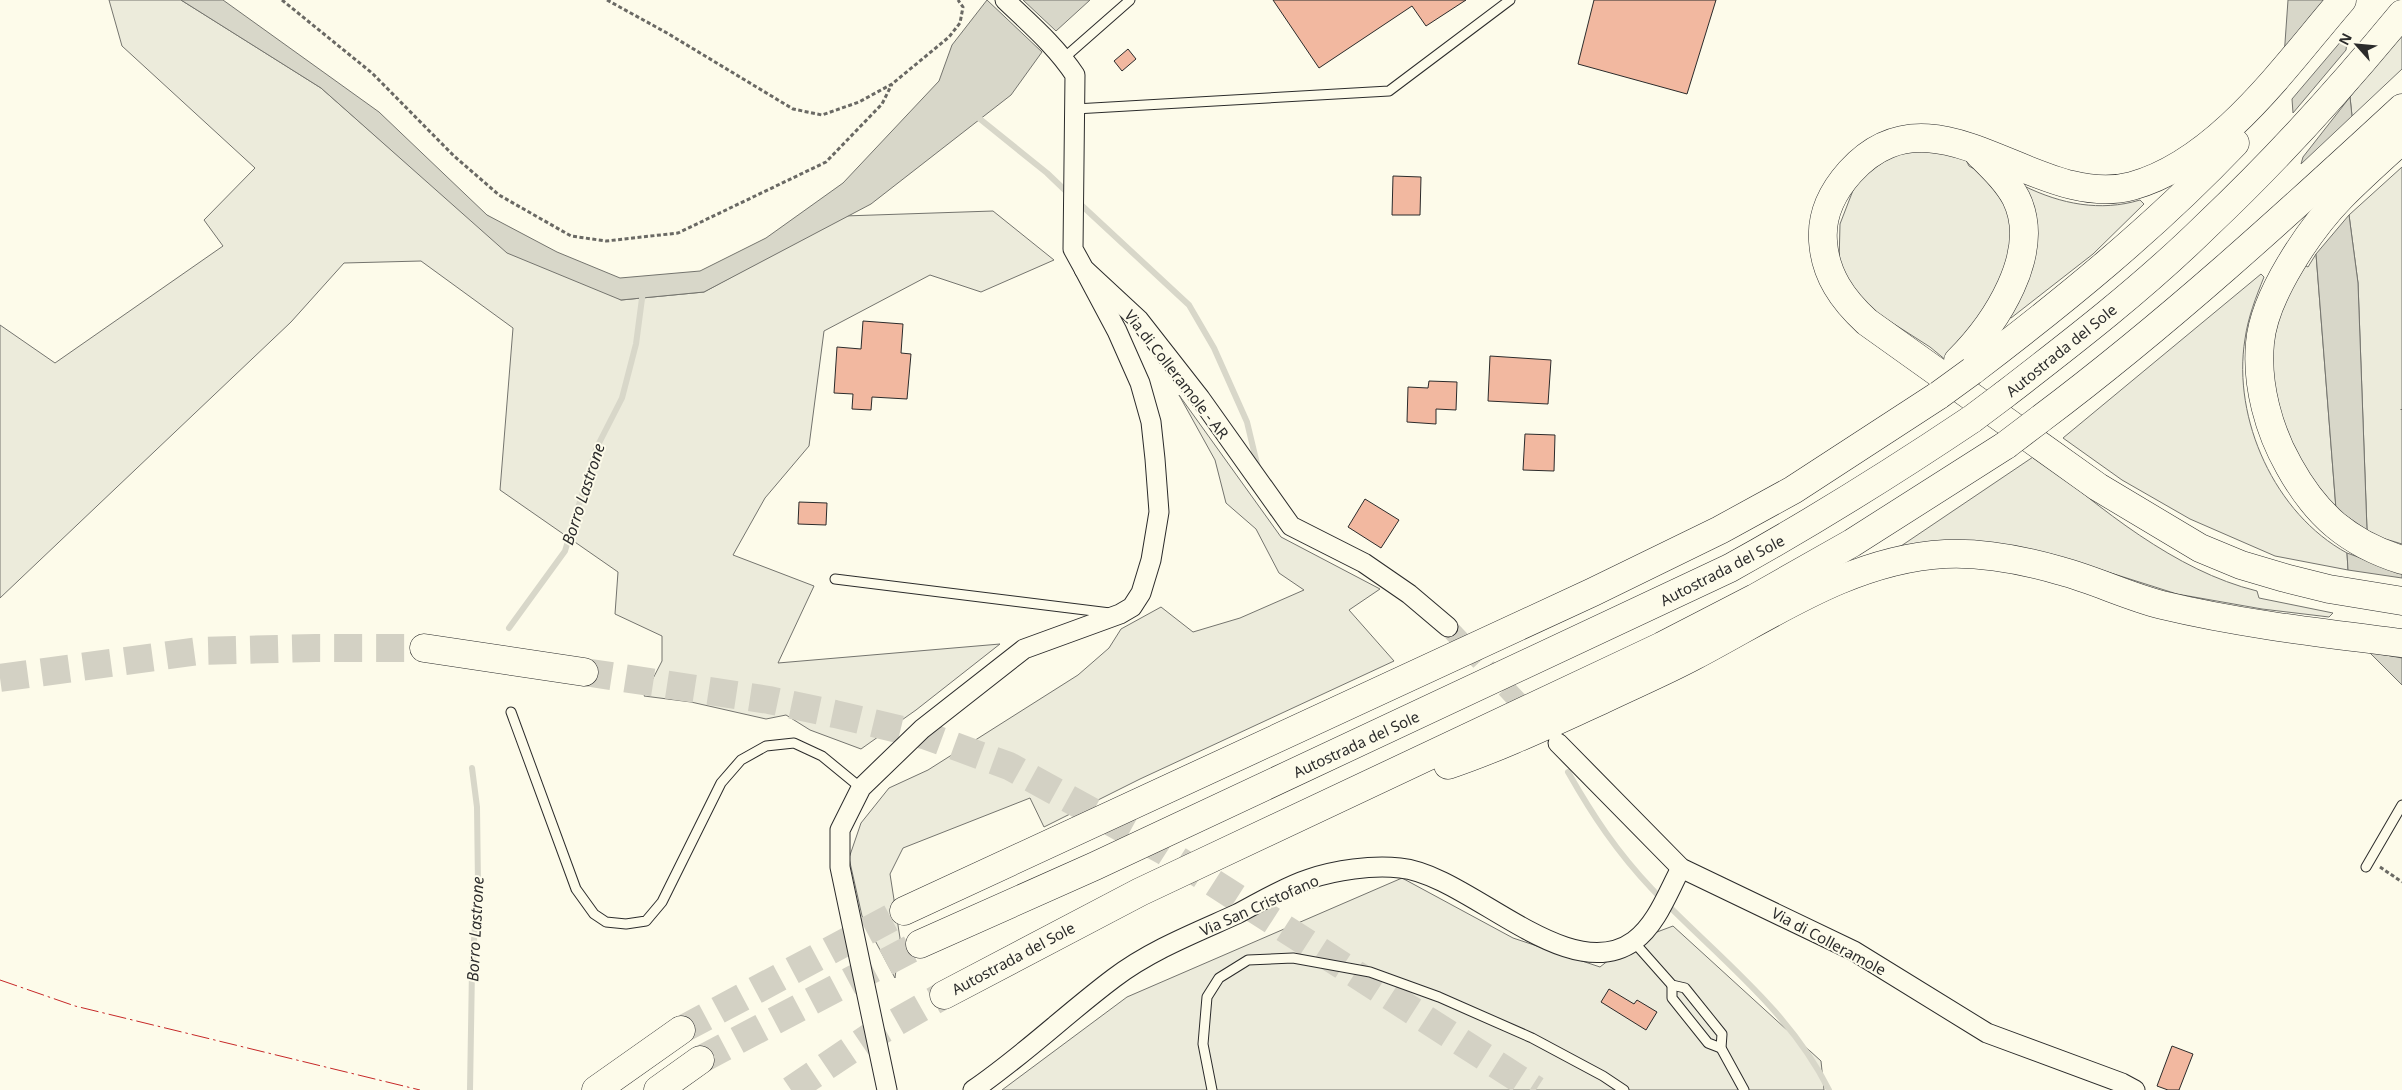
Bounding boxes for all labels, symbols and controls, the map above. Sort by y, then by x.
north arrow [2332,20,2382,70]
text: N [2334,29,2356,48]
street label: Autostrada del Sole [2002,299,2120,401]
street label: Via di Colleramole - AR [1120,305,1234,443]
water label: Borro Lastrone [556,440,610,548]
street label: Autostrada del Sole [1656,530,1788,610]
street label: Autostrada del Sole [1290,706,1422,782]
street label: Via San Cristofano [1196,870,1322,940]
water label: Borro Lastrone [461,876,489,982]
street label: Via di Colleramole [1768,902,1890,980]
street label: Autostrada del Sole [948,917,1078,999]

